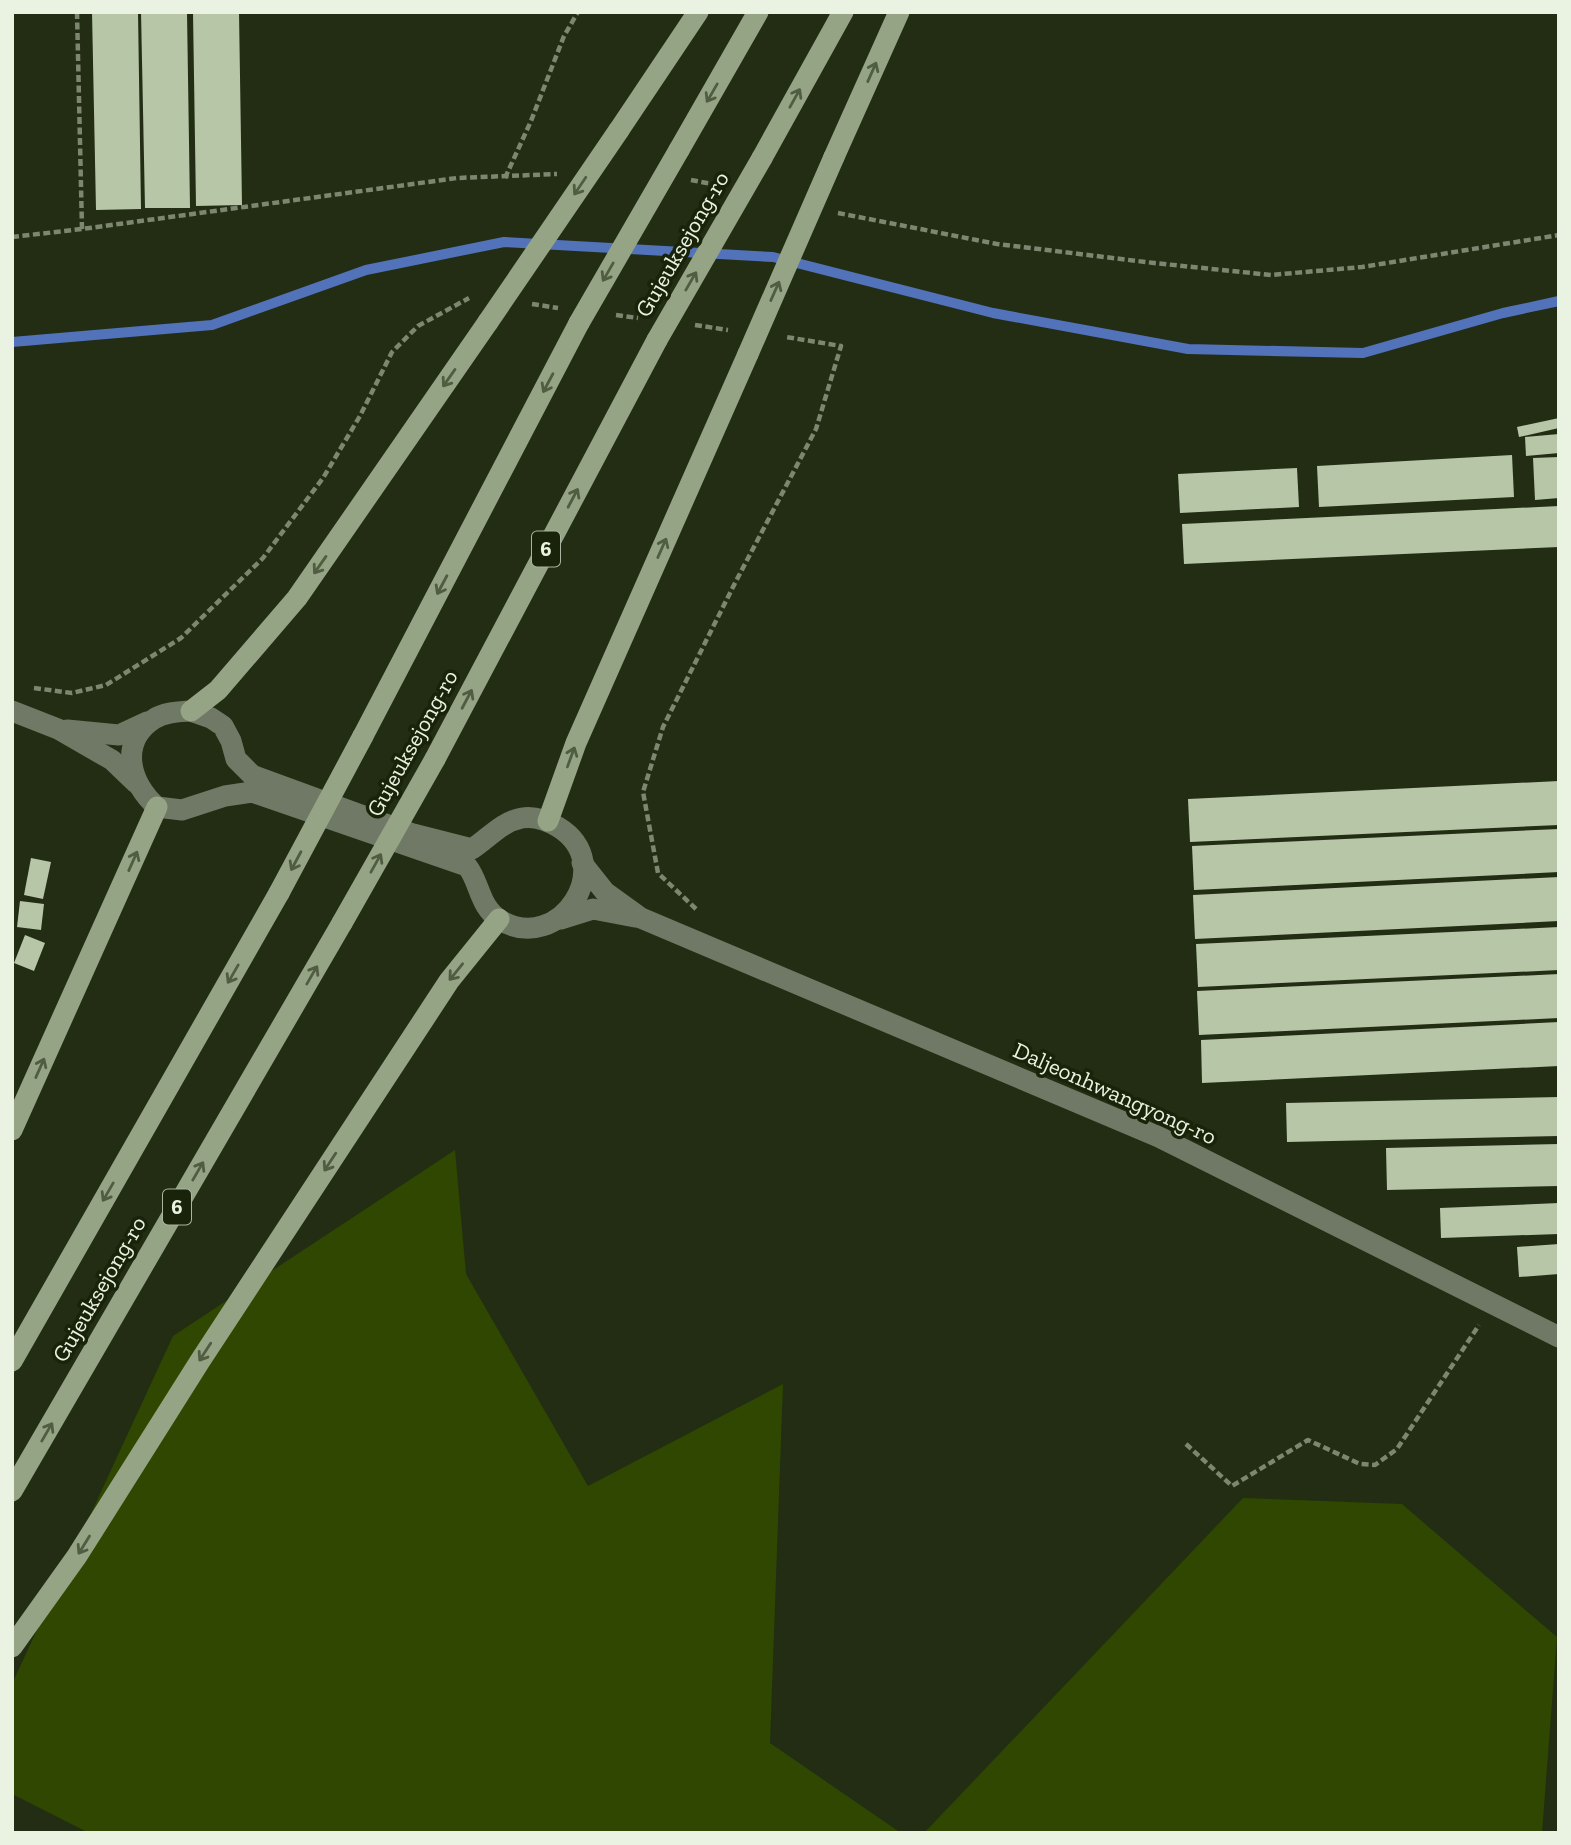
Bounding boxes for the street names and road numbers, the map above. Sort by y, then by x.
street label: Gujeuksejong-ro [629,166,735,322]
road number: 6 [532,532,560,566]
street label: Gujeuksejong-ro [360,665,464,821]
street label: Daljeonhwangyong-ro [1009,1036,1221,1150]
road number: 6 [163,1190,191,1224]
street label: Gujeuksejong-ro [46,1211,152,1367]

